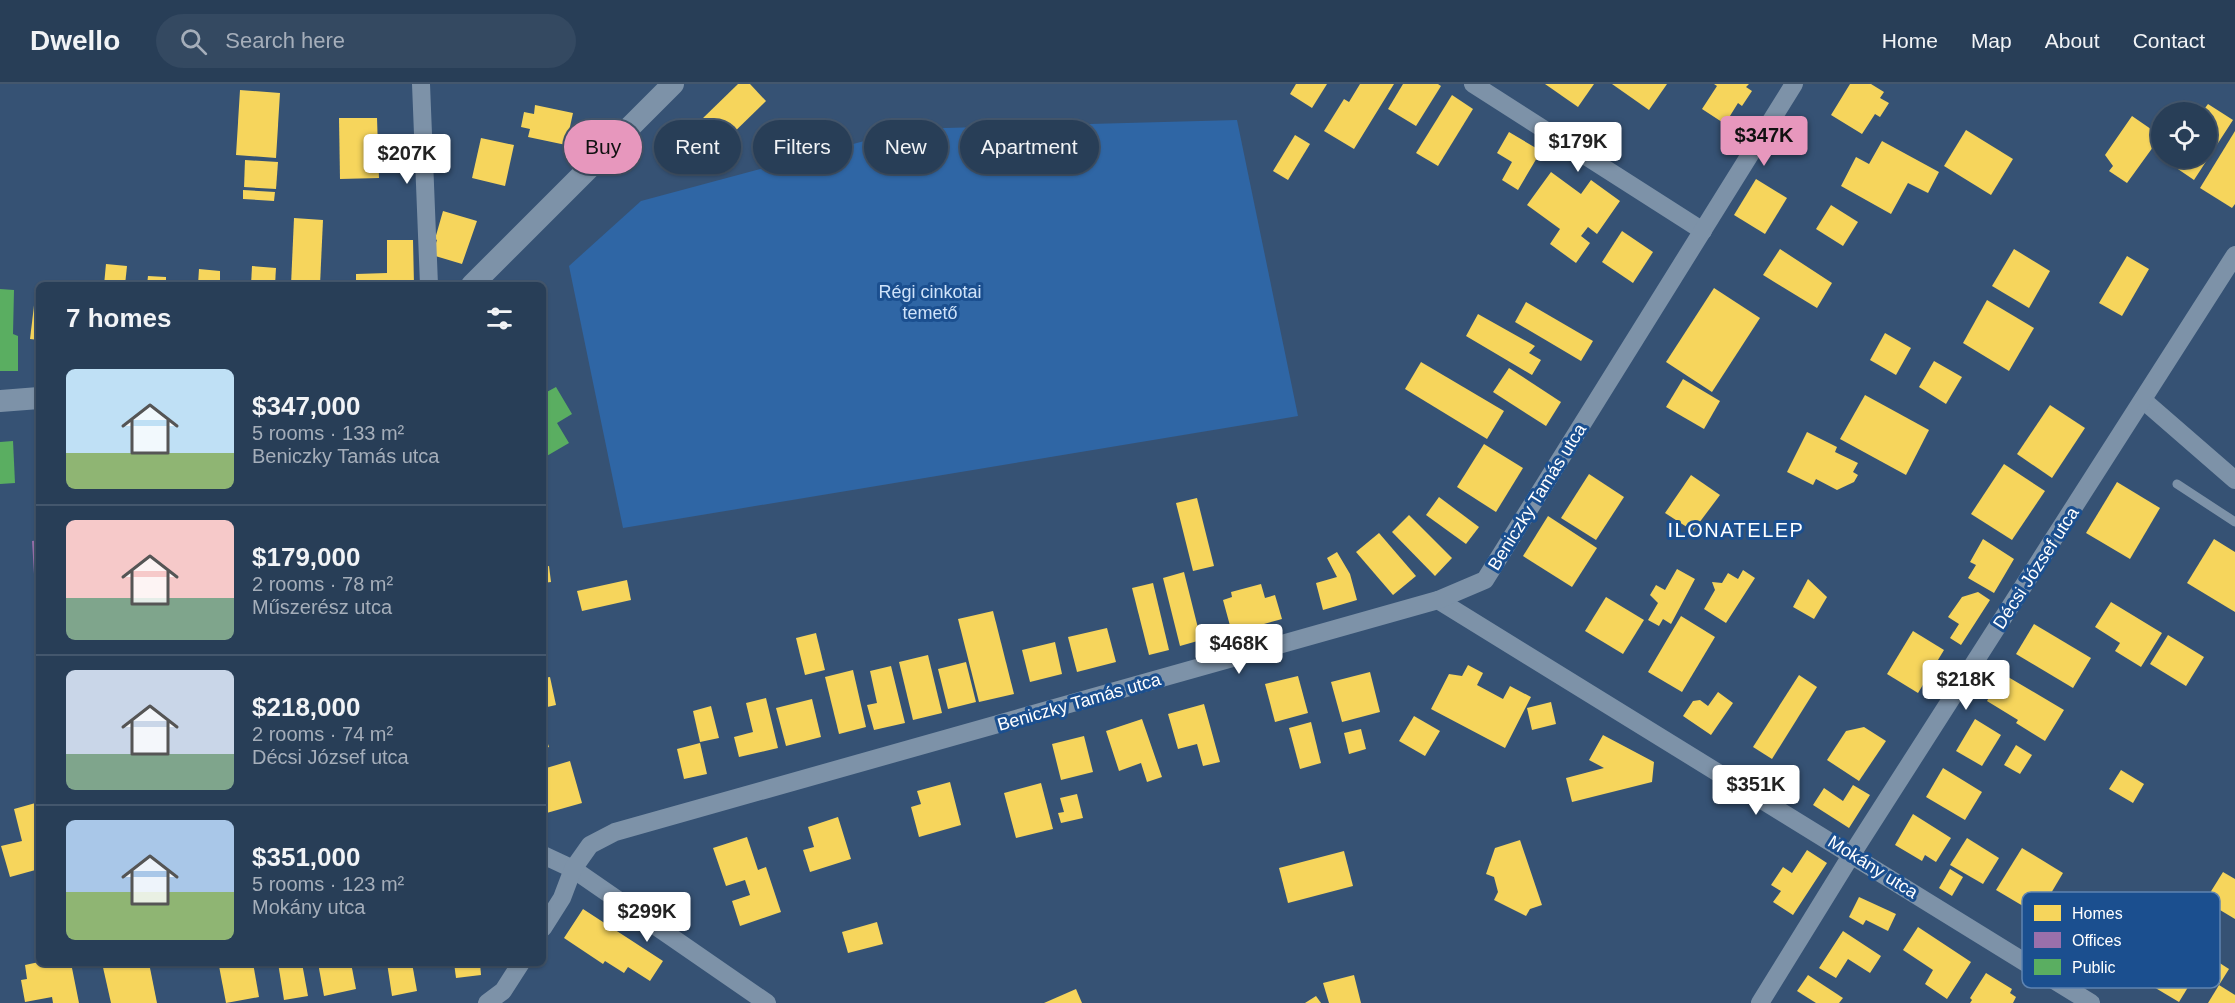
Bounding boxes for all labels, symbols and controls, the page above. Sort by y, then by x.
search box [156,14,576,68]
text: Dwello [30,25,120,56]
icon: search [177,25,210,58]
text: Search here [225,28,345,53]
text: Home [1882,29,1938,52]
text: Map [1971,29,2012,52]
text: About [2045,29,2100,52]
text: Contact [2133,29,2205,52]
map controls [2151,102,2217,168]
button: locate [2151,102,2217,168]
pin: $347K [1722,116,1806,167]
chip: Buy [564,120,642,174]
chip: Rent [654,120,741,174]
chip: Filters [753,120,852,174]
chip: New [864,120,948,174]
chip: Apartment [960,120,1099,174]
pin: $179K [1536,122,1620,173]
text: $347K [1735,124,1793,146]
text: $179K [1549,130,1607,152]
pin: $207K [365,134,449,185]
text: $207K [378,142,436,164]
park label: Régi cinkotai temető [878,282,982,323]
icon: filters [483,302,516,335]
text: 7 homes [66,303,172,333]
text: $347,000 [252,391,360,421]
icon: home [114,393,186,465]
street label: Beniczky Tamás utca [1484,419,1591,574]
text: 5 rooms · 133 m² [252,422,404,444]
text: Beniczky Tamás utca [252,445,440,467]
street label: Décsi József utca [1989,503,2083,633]
district label: ILONATELEP [1668,519,1804,541]
text: $179,000 [252,542,360,572]
icon: home [114,544,186,616]
text: 2 rooms · 78 m² [252,573,393,595]
text: Műszerész utca [252,596,392,618]
pin: $468K [1197,624,1281,675]
text: $468K [1210,632,1268,654]
pin: $218K [1924,660,2008,711]
text: $218K [1937,668,1995,690]
street label: Beniczky Tamás utca [995,669,1164,735]
text: $218,000 [252,692,360,722]
icon: home [114,694,186,766]
text: 2 rooms · 74 m² [252,723,393,745]
text: Décsi József utca [252,746,409,768]
pin: $351K [1714,765,1798,816]
text: $351K [1727,773,1785,795]
street label: Mokány utca [1824,831,1922,903]
text: $351,000 [252,842,360,872]
icon: home [114,844,186,916]
text: 5 rooms · 123 m² [252,873,404,895]
pin: $299K [605,892,689,943]
legend [2022,892,2220,988]
text: Mokány utca [252,896,365,918]
text: $299K [618,900,676,922]
text: Homes [2072,905,2123,922]
text: Offices [2072,932,2122,949]
text: Public [2072,959,2116,976]

